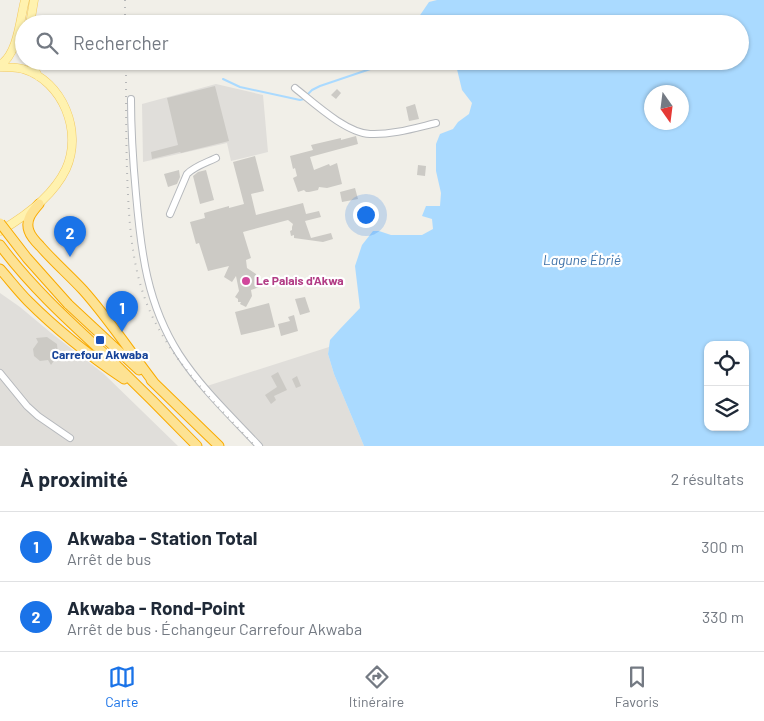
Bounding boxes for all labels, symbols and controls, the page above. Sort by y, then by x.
search box [15,15,749,70]
icon: search [33,29,61,57]
text: Rechercher [73,31,169,54]
north arrow [644,85,689,130]
your location [353,202,379,228]
pin: 2 [54,216,86,257]
water label: Lagune Ébrié [543,251,621,268]
place label: Le Palais d'Akwa [256,273,344,287]
marker: Le Palais d'Akwa [240,275,252,287]
pin: 1 [106,291,138,332]
marker: Carrefour Akwaba [94,334,106,346]
map controls [704,341,749,431]
button: locate [704,341,749,386]
place label: Carrefour Akwaba [52,347,148,361]
button: layers [704,386,749,431]
text: À proximité [20,466,128,491]
text: 2 résultats [671,469,744,488]
text: Akwaba - Station Total [67,526,257,549]
text: 1 [33,537,39,556]
text: 300 m [701,537,744,556]
text: Arrêt de bus [67,549,151,568]
text: Akwaba - Rond-Point [67,596,245,619]
text: 2 [32,607,40,626]
text: 330 m [702,607,744,626]
text: Arrêt de bus · Échangeur Carrefour Akwaba [67,619,362,638]
tab: Carte [105,663,138,710]
tab: Itinéraire [349,663,404,710]
tab: Favoris [615,663,659,710]

